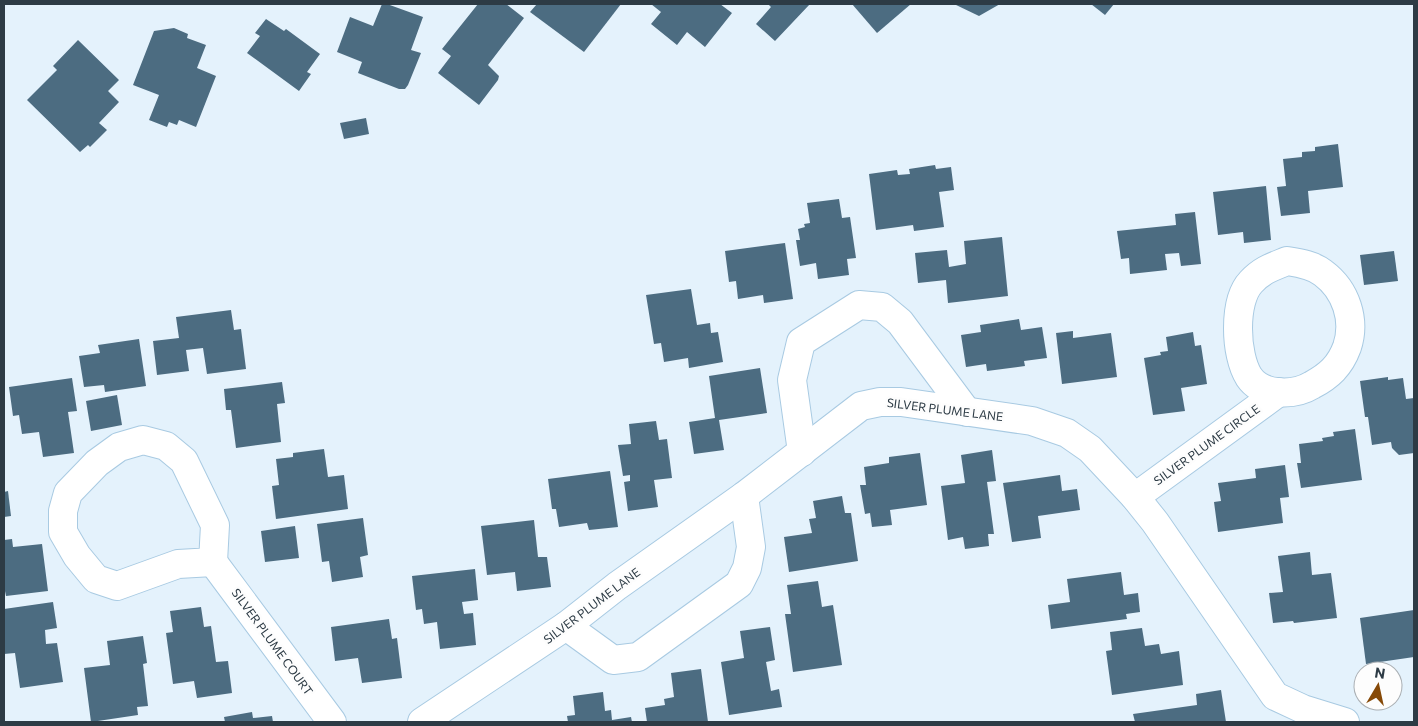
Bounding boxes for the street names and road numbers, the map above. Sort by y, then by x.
street label: SILVER PLUME LANE [886,395,1004,423]
street label: SILVER PLUME CIRCLE [1151,401,1262,487]
street label: SILVER PLUME LANE [540,564,642,646]
street label: SILVER PLUME COURT [229,585,316,698]

